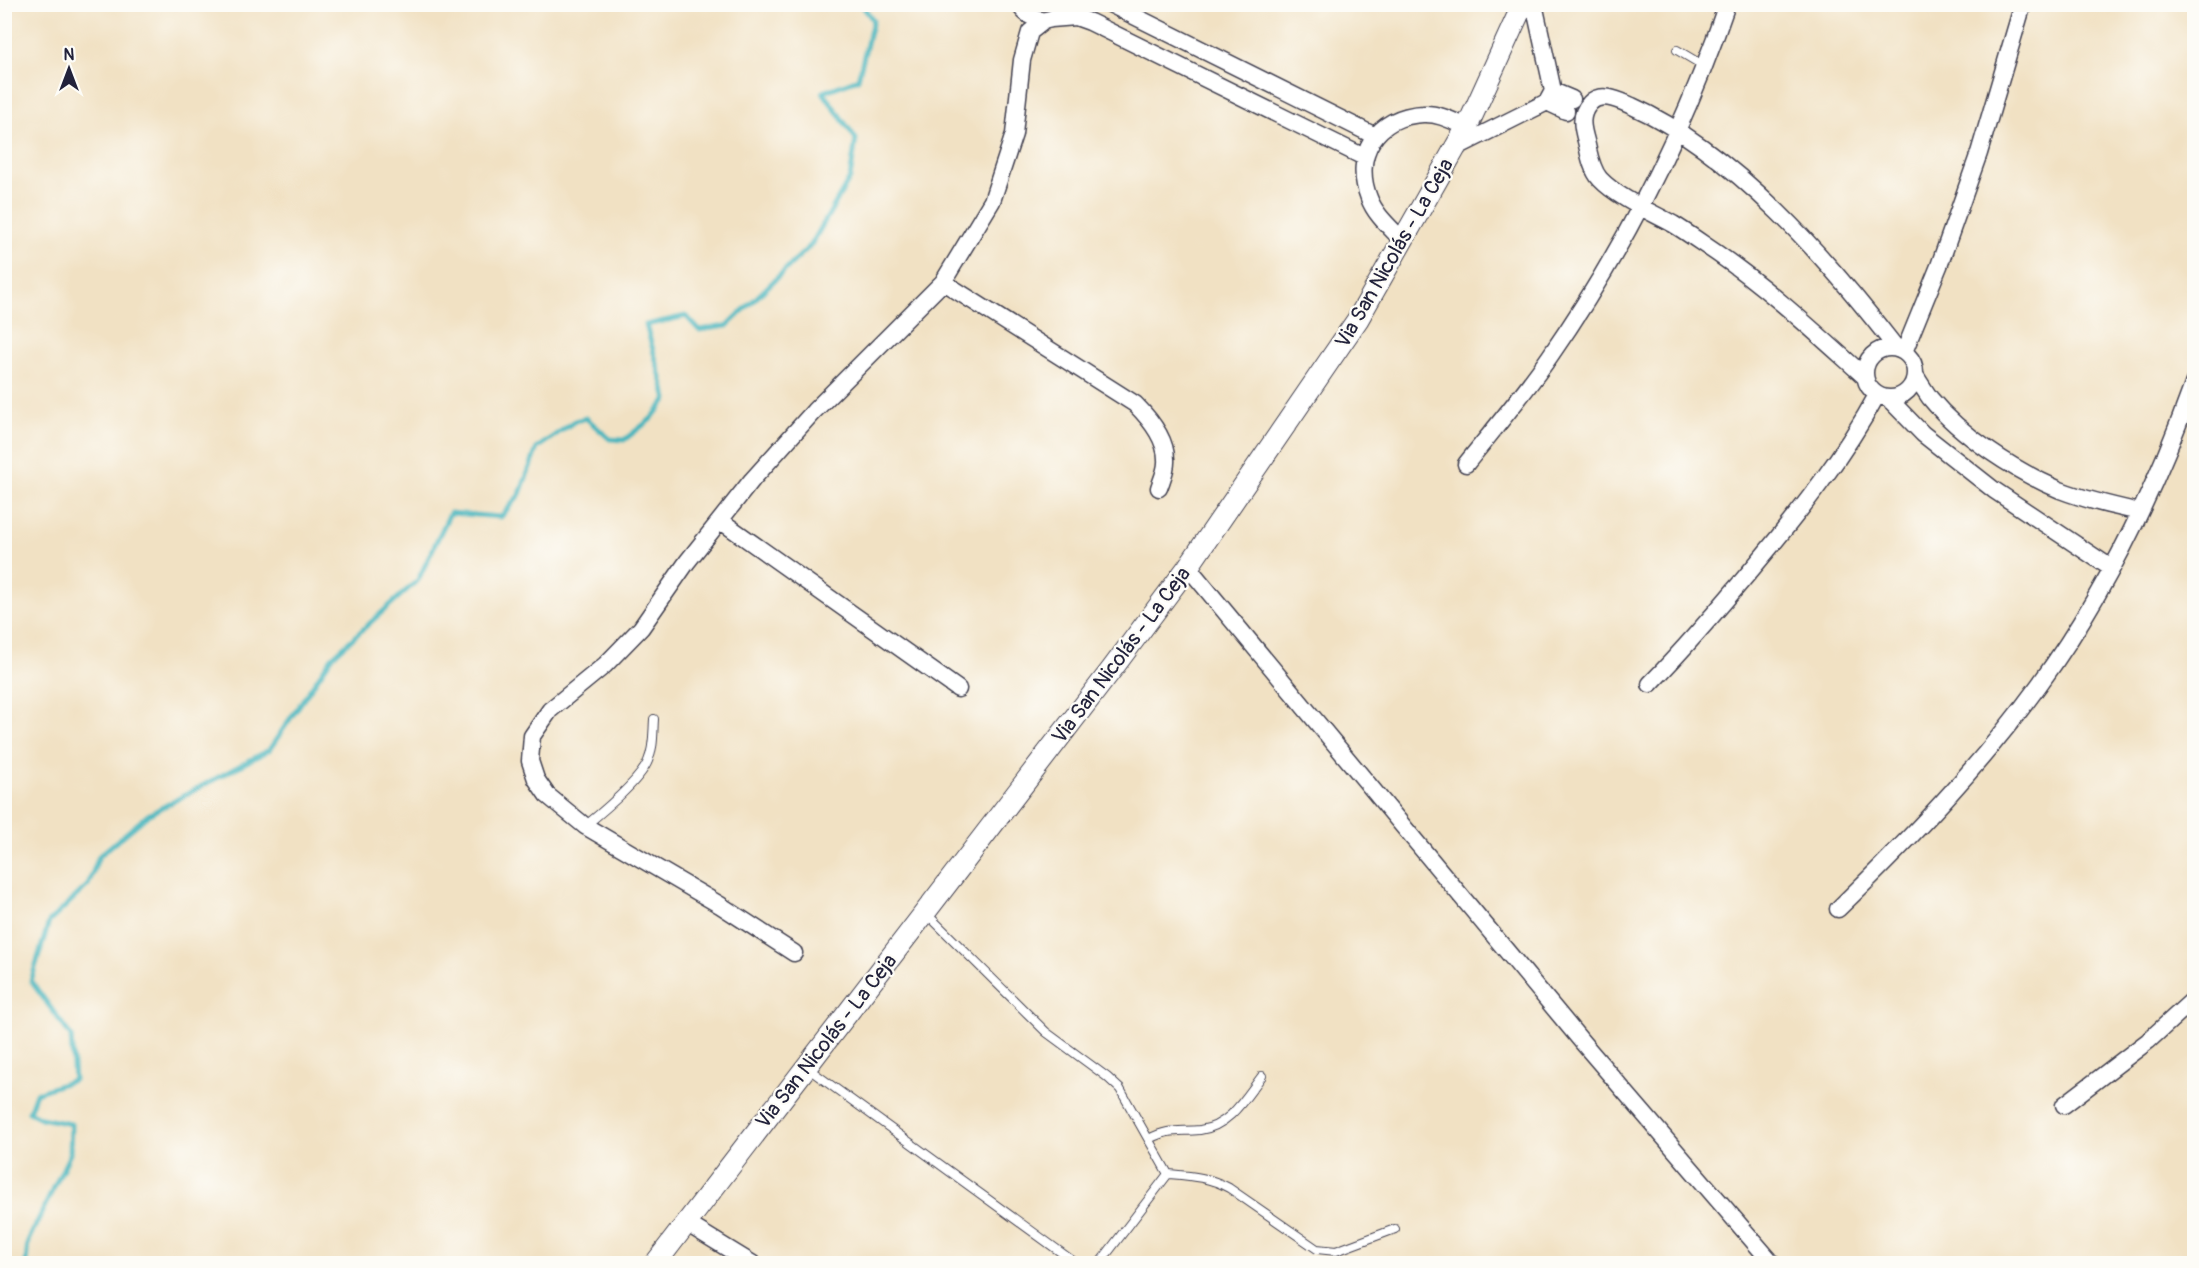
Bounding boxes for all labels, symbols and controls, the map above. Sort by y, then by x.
north arrow [39,39,99,99]
text: N [64,45,75,65]
street label: Via San Nicolás - La Ceja [1329,154,1460,353]
street label: Via San Nicolás - La Ceja [1046,561,1197,749]
street label: Via San Nicolás - La Ceja [750,948,903,1134]

